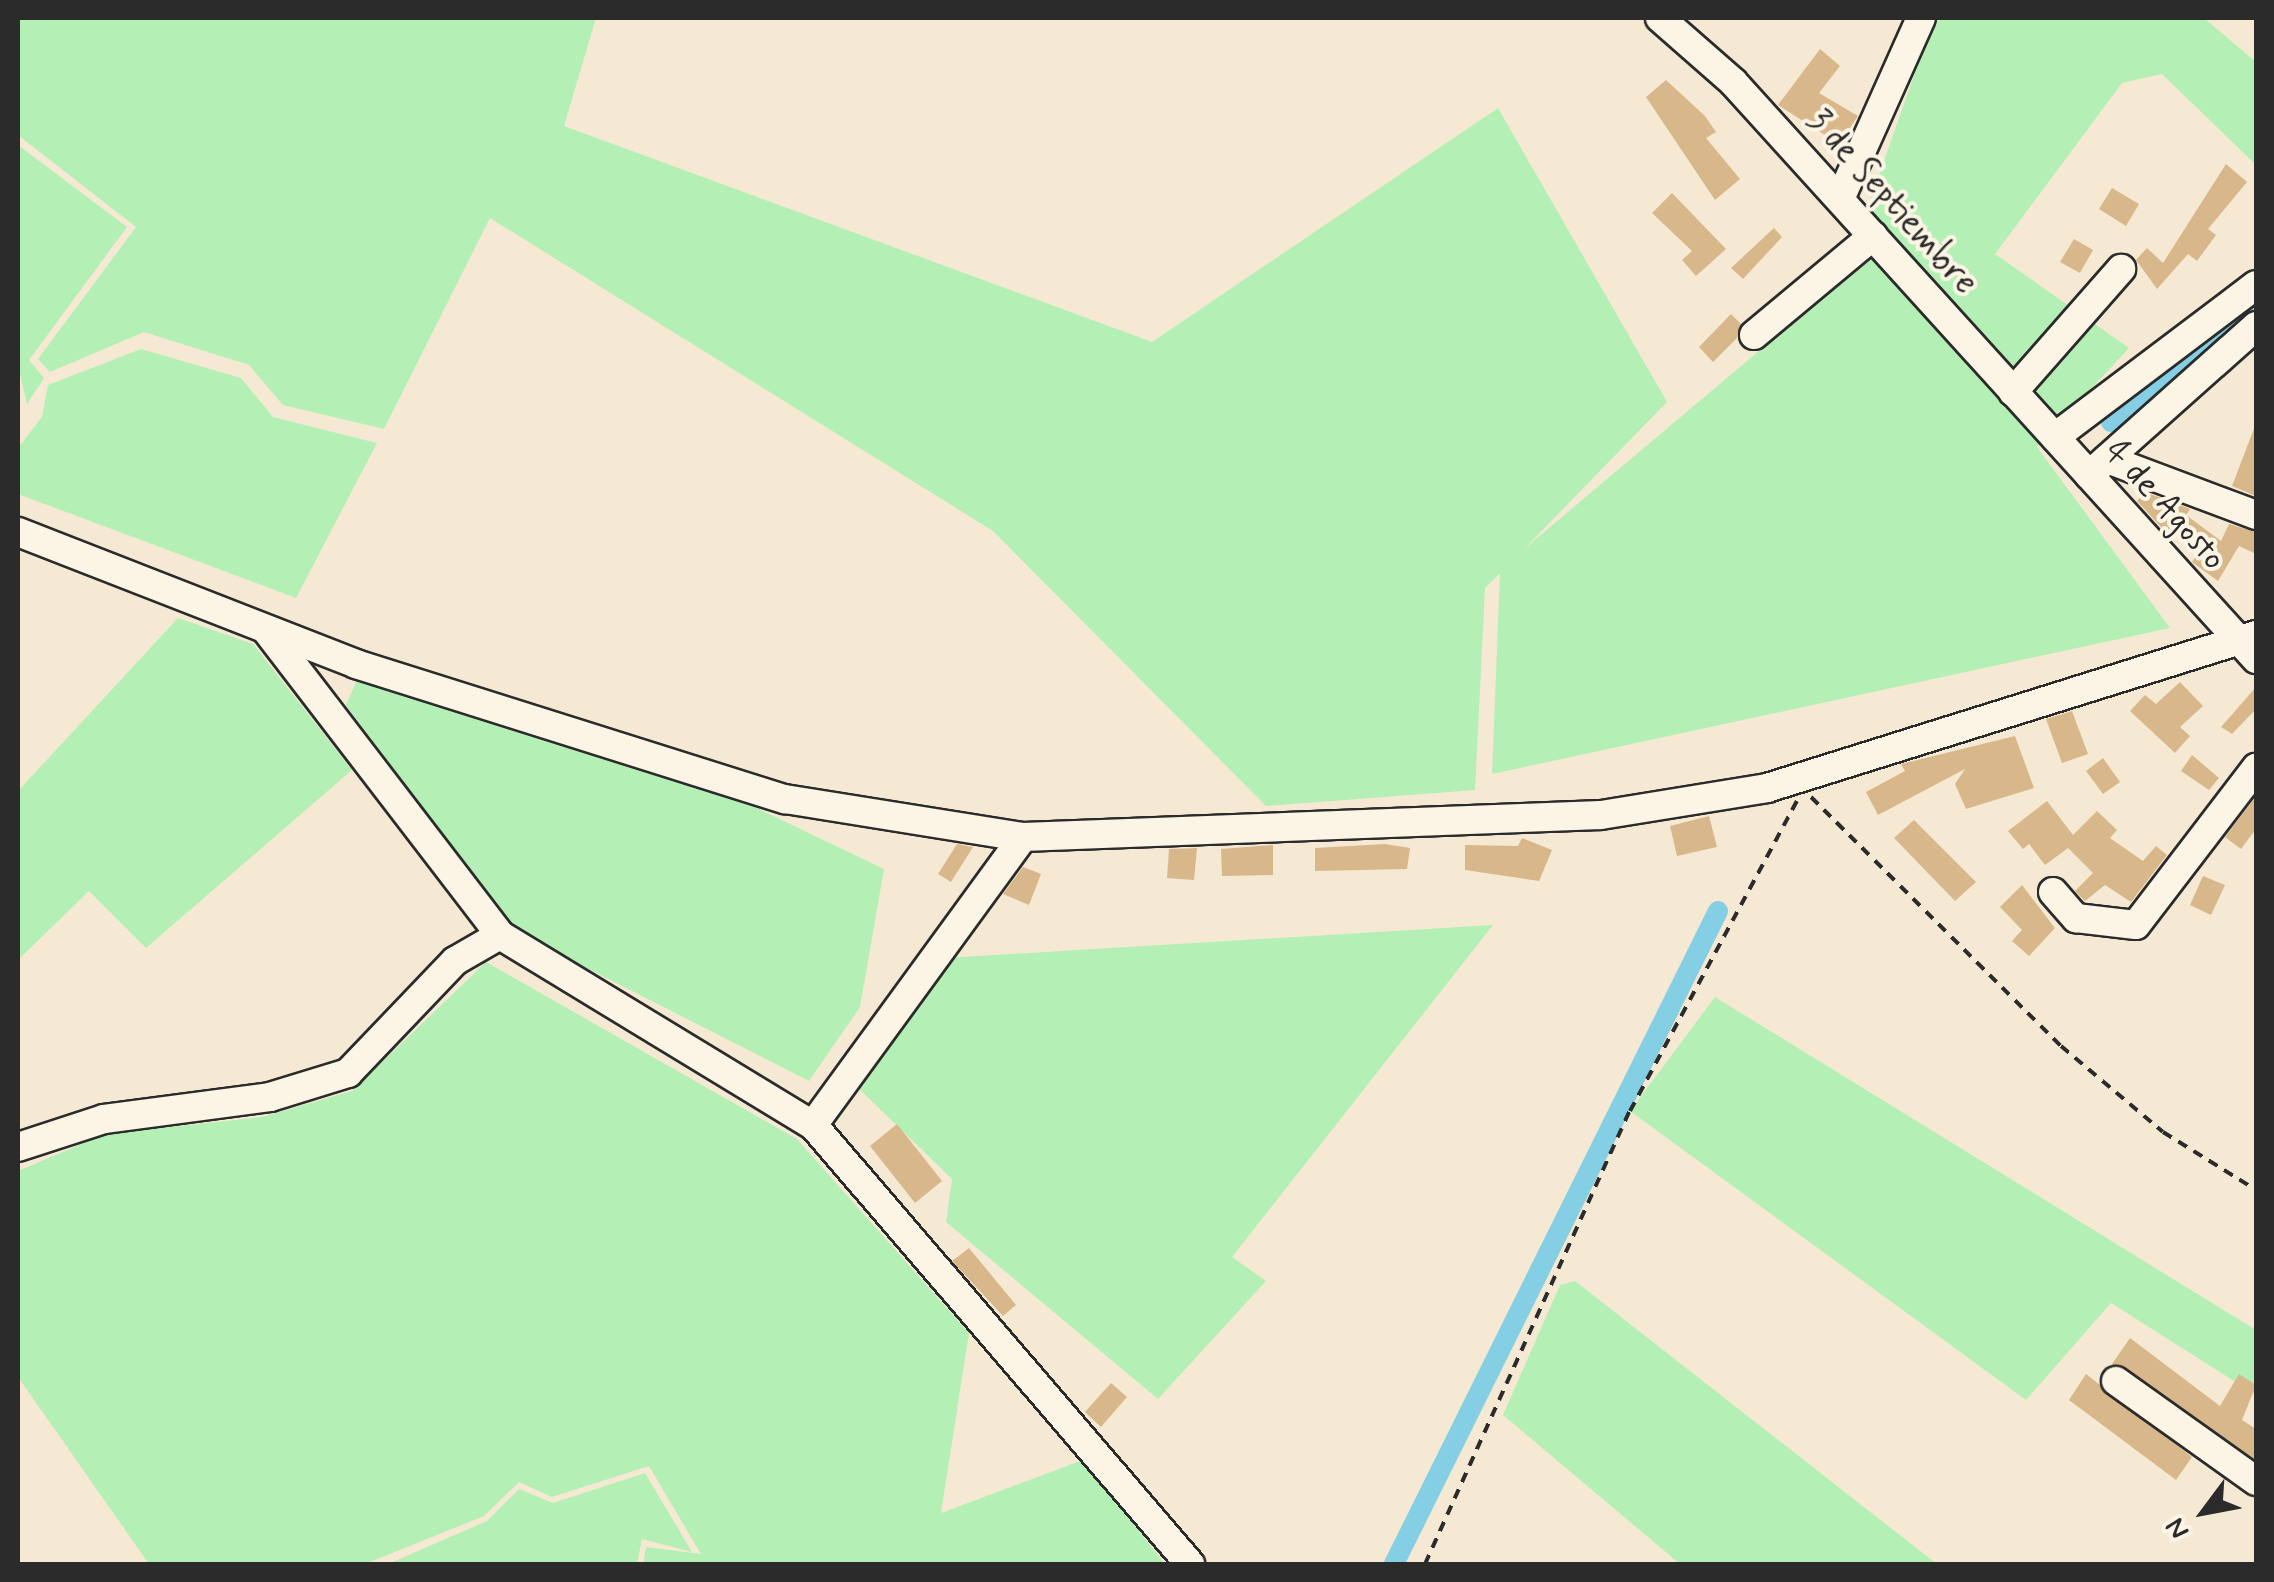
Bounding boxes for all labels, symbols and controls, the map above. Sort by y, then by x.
street label: 3 de Septiembre [1796,99,1988,305]
street label: 4 de Agosto [2095,430,2235,580]
north arrow [2154,1462,2254,1562]
text: N [2158,1510,2199,1546]

